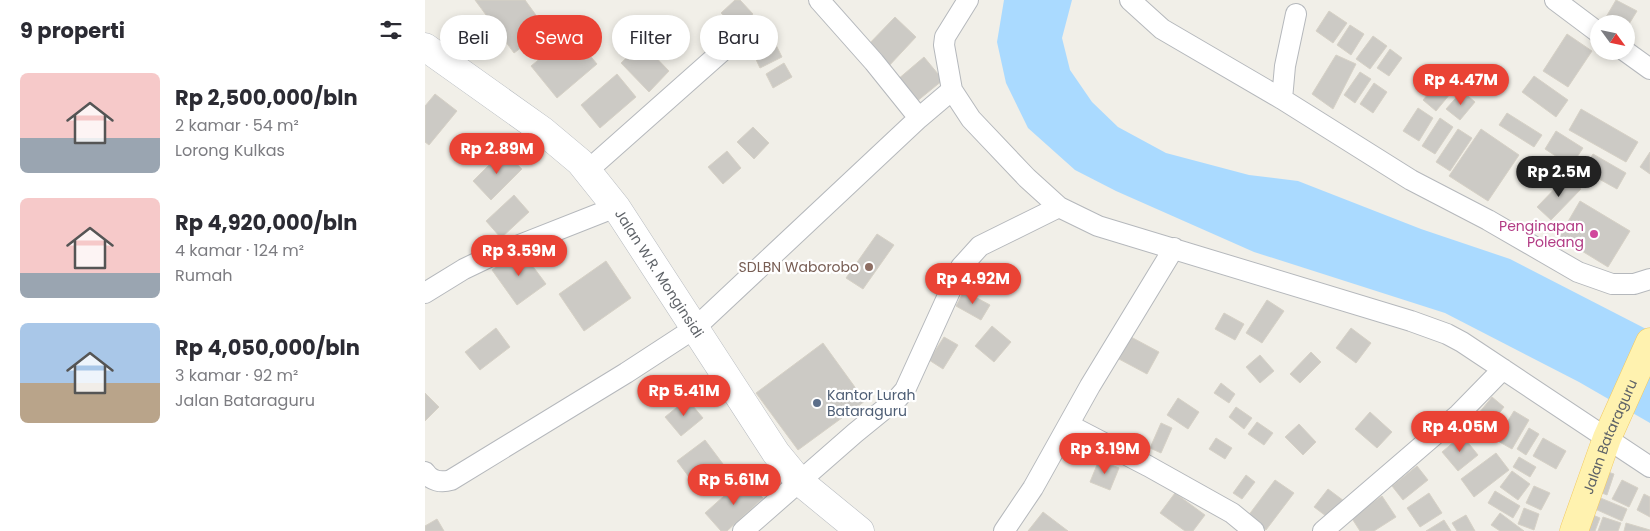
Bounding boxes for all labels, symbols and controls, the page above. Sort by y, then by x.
chip: Beli [440,15,507,60]
chip: Sewa [517,15,602,60]
chip: Filter [612,15,690,60]
chip: Baru [700,15,778,60]
north arrow [1590,15,1635,60]
map controls [1590,15,1635,60]
text: 9 properti [20,16,125,45]
icon: filters [377,16,405,44]
pin: Rp 4.47M [1409,64,1513,106]
text: Rp 4.47M [1424,68,1498,91]
text: Rp 2,500,000/bln [175,83,358,112]
icon: home [60,93,120,153]
text: 2 kamar · 54 m² [175,114,299,137]
pin: Rp 2.89M [445,132,549,175]
text: Rp 2.89M [460,137,534,160]
text: Lorong Kulkas [175,139,285,162]
pin: Rp 2.5M [1513,156,1605,198]
text: Rp 2.5M [1527,160,1591,183]
street label: Jalan W.R. Monginsidi [610,205,708,342]
text: Rp 4,920,000/bln [175,208,357,237]
place label: Penginapan Poleang [1499,216,1584,252]
icon: home [60,218,120,278]
marker: Penginapan Poleang [1588,228,1600,240]
pin: Rp 3.59M [467,234,571,277]
text: 4 kamar · 124 m² [175,239,304,262]
text: Rp 3.59M [482,239,556,262]
place label: SDLBN Waborobo [739,257,859,277]
marker: SDLBN Waborobo [863,261,875,273]
pin: Rp 4.92M [921,262,1025,305]
text: Rumah [175,264,233,287]
text: Rp 4.92M [936,267,1010,290]
text: Rp 4,050,000/bln [175,333,360,362]
icon: home [60,343,120,403]
text: 3 kamar · 92 m² [175,364,298,387]
pin: Rp 5.41M [632,374,736,417]
street label: Jalan Bataraguru [1578,376,1642,497]
text: Rp 5.41M [648,379,720,402]
place label: Kantor Lurah Bataraguru [827,385,915,421]
text: Jalan Bataraguru [175,389,315,412]
marker: Kantor Lurah Bataraguru [811,397,823,409]
pin: Rp 4.05M [1408,410,1512,453]
text: Rp 4.05M [1422,415,1498,438]
pin: Rp 3.19M [1053,432,1157,475]
text: Rp 3.19M [1070,437,1140,460]
pin: Rp 5.61M [682,464,786,506]
text: Rp 5.61M [699,468,769,491]

